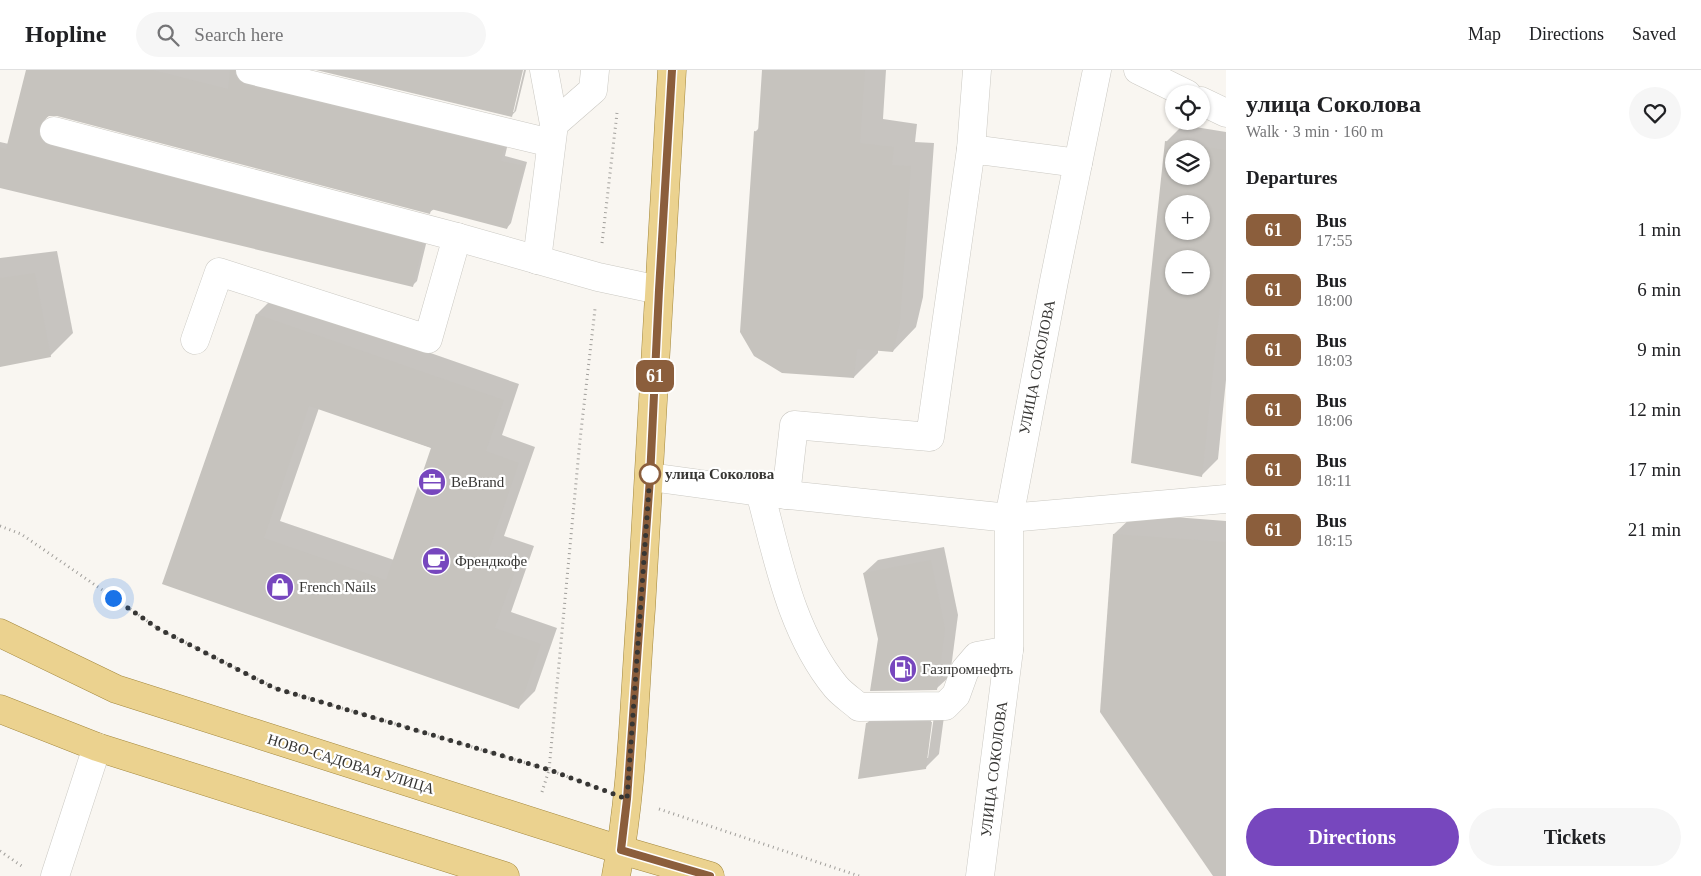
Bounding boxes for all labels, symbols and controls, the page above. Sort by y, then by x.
search box [136,12,486,57]
text: Hopline [25,21,106,47]
icon: search [154,21,182,49]
text: Search here [194,24,284,45]
text: Map [1468,24,1501,44]
text: Directions [1529,24,1604,44]
text: Saved [1632,24,1676,44]
map controls [1165,85,1210,295]
button: locate [1165,85,1210,130]
button: heart [1629,87,1681,139]
text: улица Соколова [1246,91,1421,117]
text: Walk · 3 min · 160 m [1246,123,1383,140]
button: layers [1165,140,1210,185]
text: Departures [1246,167,1337,188]
button: + [1165,195,1210,240]
text: Bus [1316,210,1347,231]
text: 1 min [1637,219,1681,240]
text: 61 [1265,220,1283,240]
text: 17:55 [1316,232,1352,249]
button: − [1165,250,1210,295]
text: Bus [1316,270,1347,291]
text: 6 min [1637,279,1681,300]
text: 61 [1265,280,1283,300]
text: 18:00 [1316,292,1352,309]
street label: УЛИЦА СОКОЛОВА [1016,298,1058,436]
text: Bus [1316,330,1347,351]
text: 9 min [1637,339,1681,360]
text: 61 [1265,340,1283,360]
text: 18:03 [1316,352,1352,369]
line badge: 61 [632,360,678,392]
text: 61 [646,366,664,386]
text: Bus [1316,390,1347,411]
text: 12 min [1628,399,1681,420]
text: 61 [1265,400,1283,420]
text: 18:06 [1316,412,1352,429]
text: Bus [1316,450,1347,471]
text: 17 min [1628,459,1681,480]
text: 61 [1265,460,1283,480]
marker: улица Соколова [639,463,661,485]
place label: улица Соколова [665,466,775,482]
office icon: BeBrand [417,467,447,497]
text: 18:11 [1316,472,1352,489]
place label: BeBrand [451,474,505,490]
text: Bus [1316,510,1347,531]
text: 21 min [1628,519,1681,540]
text: 61 [1265,520,1283,540]
text: 18:15 [1316,532,1352,549]
cafe icon: Френдкофе [421,546,451,576]
place label: Френдкофе [455,553,527,569]
shop icon: French Nails [265,572,295,602]
place label: French Nails [299,579,376,595]
your location [101,586,126,611]
fuel station icon: Газпромнефть [888,654,918,684]
place label: Газпромнефть [922,661,1013,677]
street label: УЛИЦА СОКОЛОВА [978,700,1010,838]
street label: НОВО-САДОВАЯ УЛИЦА [266,731,437,797]
button: Directions [1246,808,1459,866]
button: Tickets [1469,808,1681,866]

